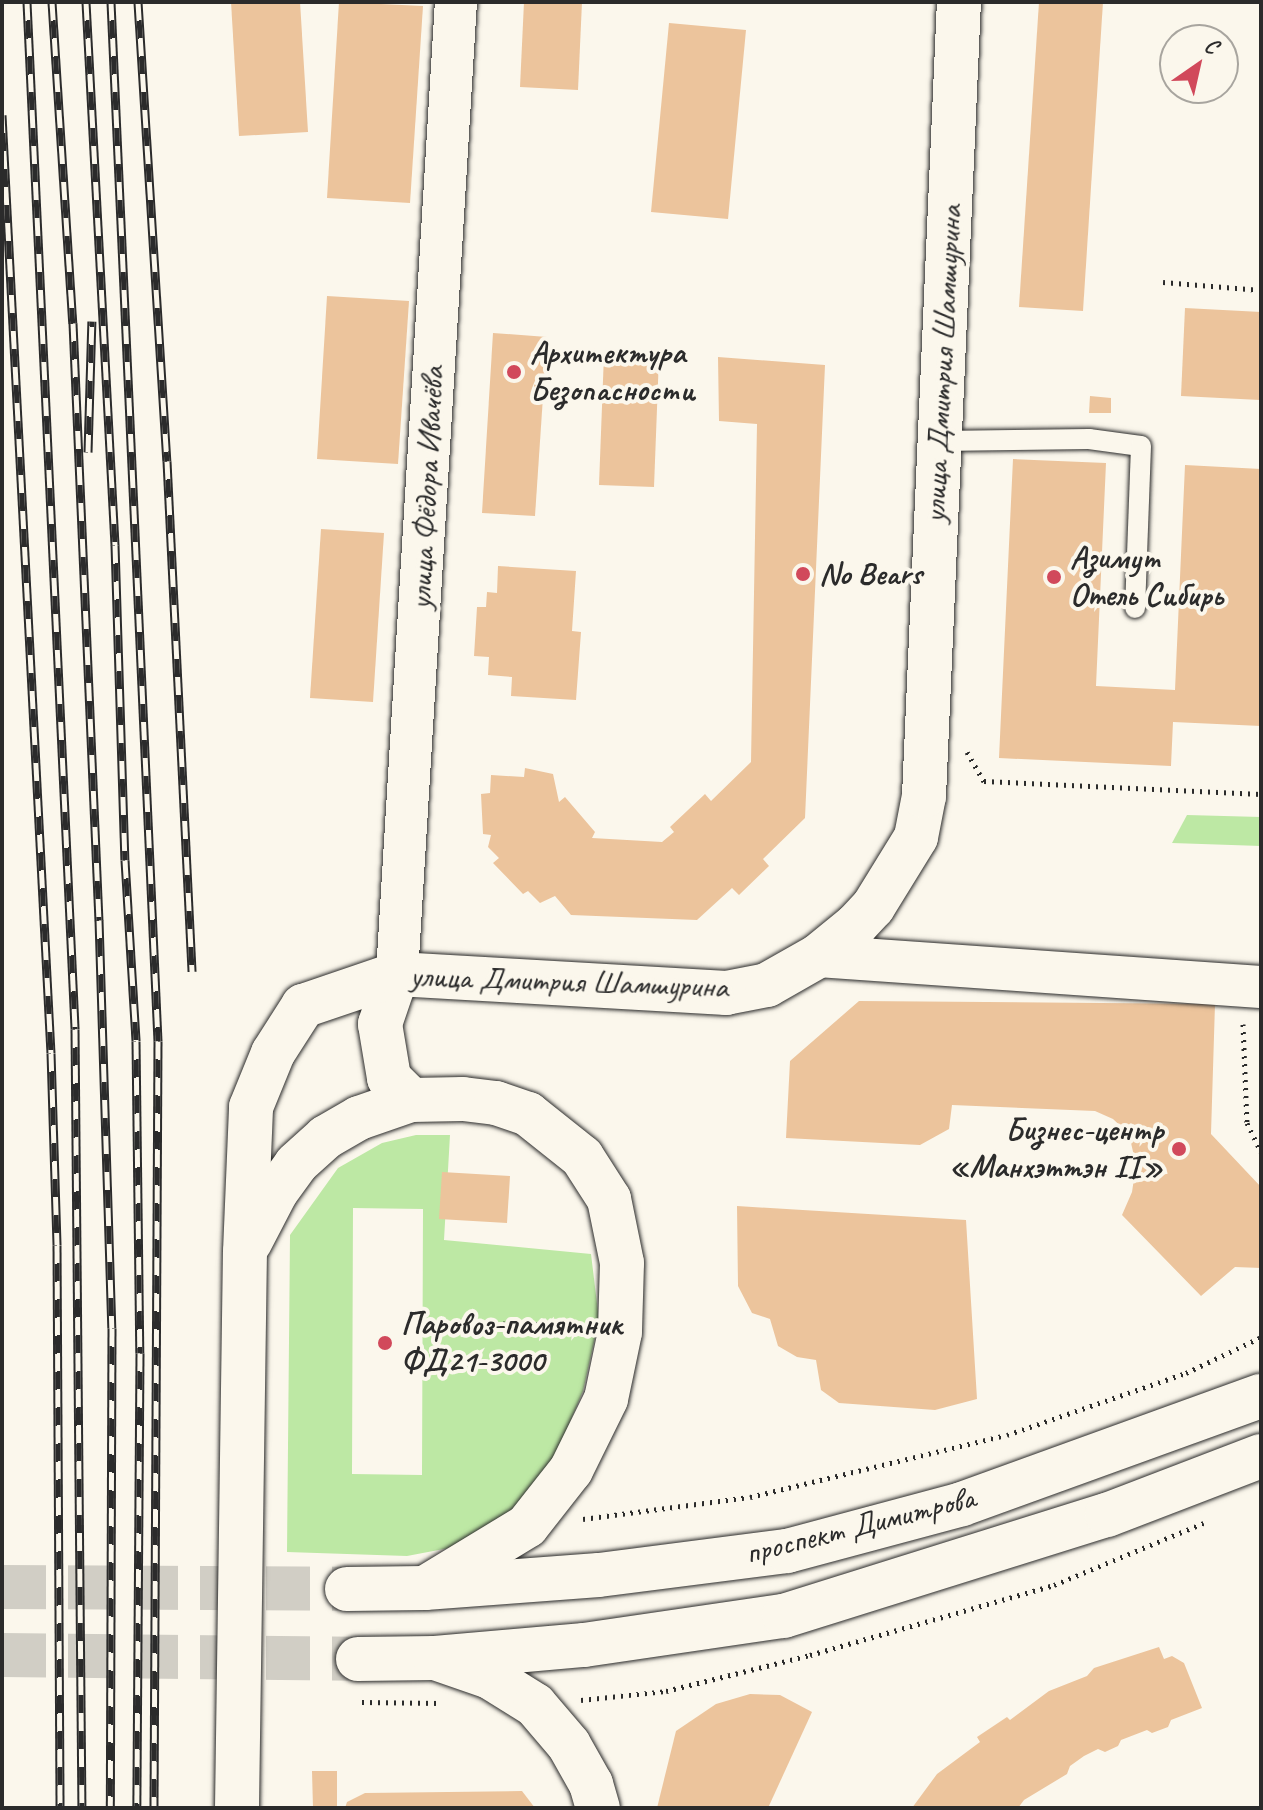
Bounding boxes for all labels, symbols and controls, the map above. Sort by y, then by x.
north arrow [1159,24,1239,104]
text: С [1199,31,1224,60]
street label: улица Дмитрия Шамшурина [915,204,971,524]
place label: Архитектура Безопасности [530,335,695,410]
marker: Архитектура Безопасности [505,363,523,381]
street label: улица Фёдора Ивачёва [401,365,453,611]
place label: Азимут Отель Сибирь [1070,540,1222,615]
place label: No Bears [819,555,921,593]
marker: No Bears [794,565,812,583]
marker: Азимут Отель Сибирь [1045,568,1063,586]
street label: улица Дмитрия Шамшурина [409,957,729,1007]
place label: Бизнес-центр «Манхэттэн II» [949,1112,1163,1187]
marker: Бизнес-центр «Манхэттэн II» [1170,1140,1188,1158]
place label: Паровоз-памятник ФД21-3000 [401,1306,622,1381]
marker: Паровоз-памятник ФД21-3000 [376,1334,394,1352]
street label: проспект Димитрова [739,1478,981,1574]

